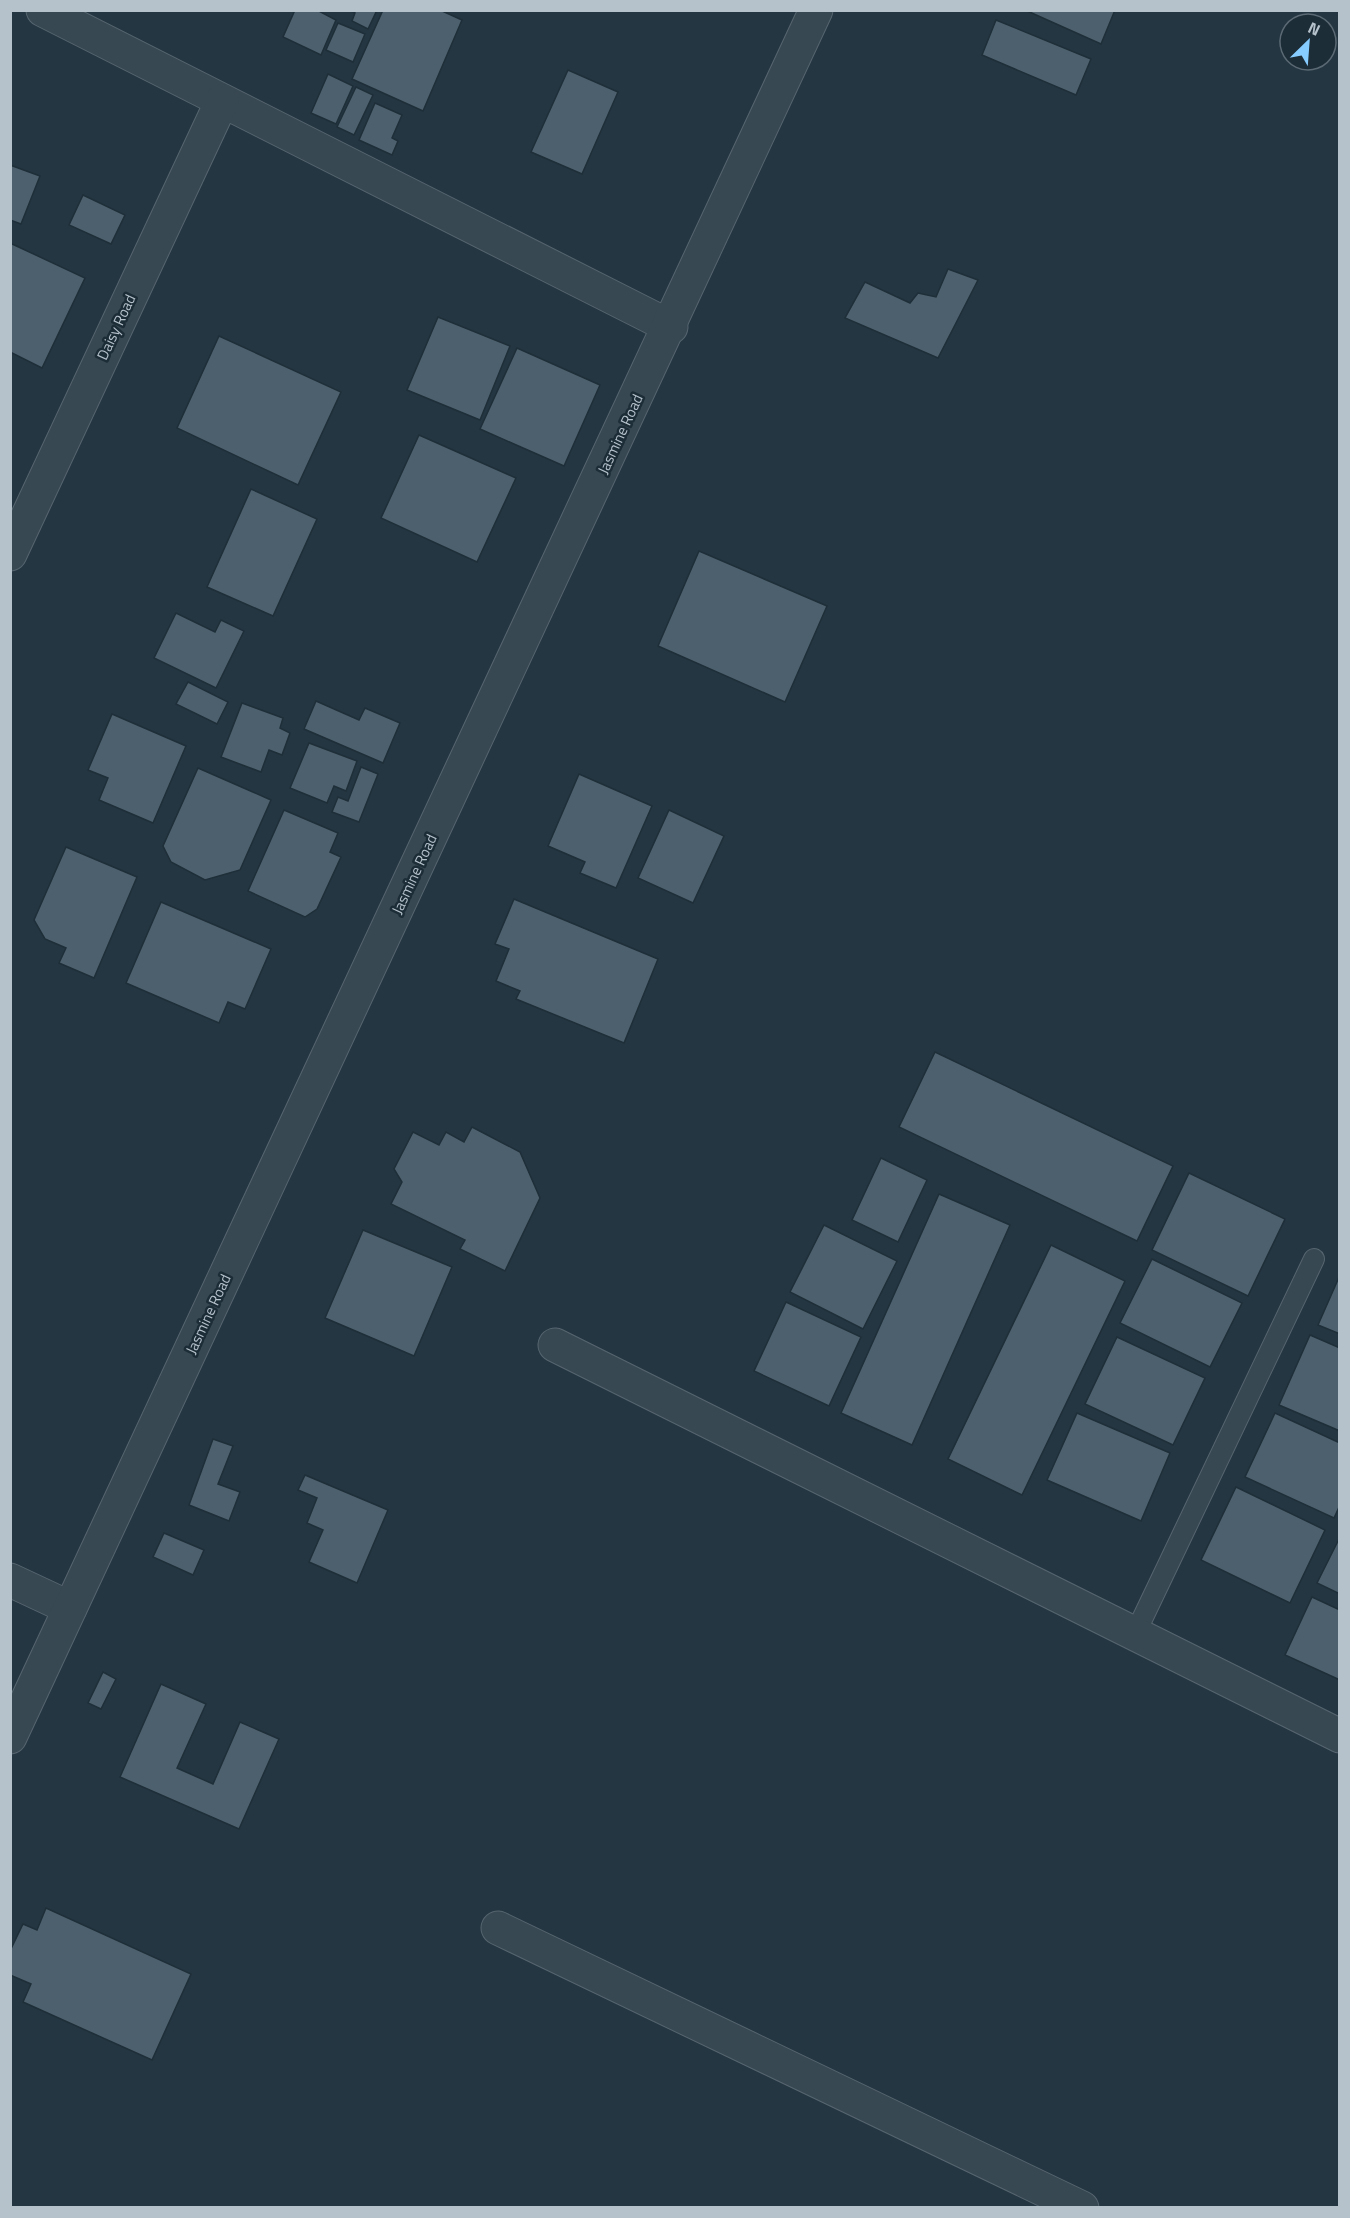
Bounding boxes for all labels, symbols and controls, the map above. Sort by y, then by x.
north arrow [1278,12,1338,72]
text: N [1304,15,1324,42]
street label: Daisy Road [91,290,141,364]
street label: Jasmine Road [591,390,649,478]
street label: Jasmine Road [385,830,443,918]
street label: Jasmine Road [179,1270,237,1358]

